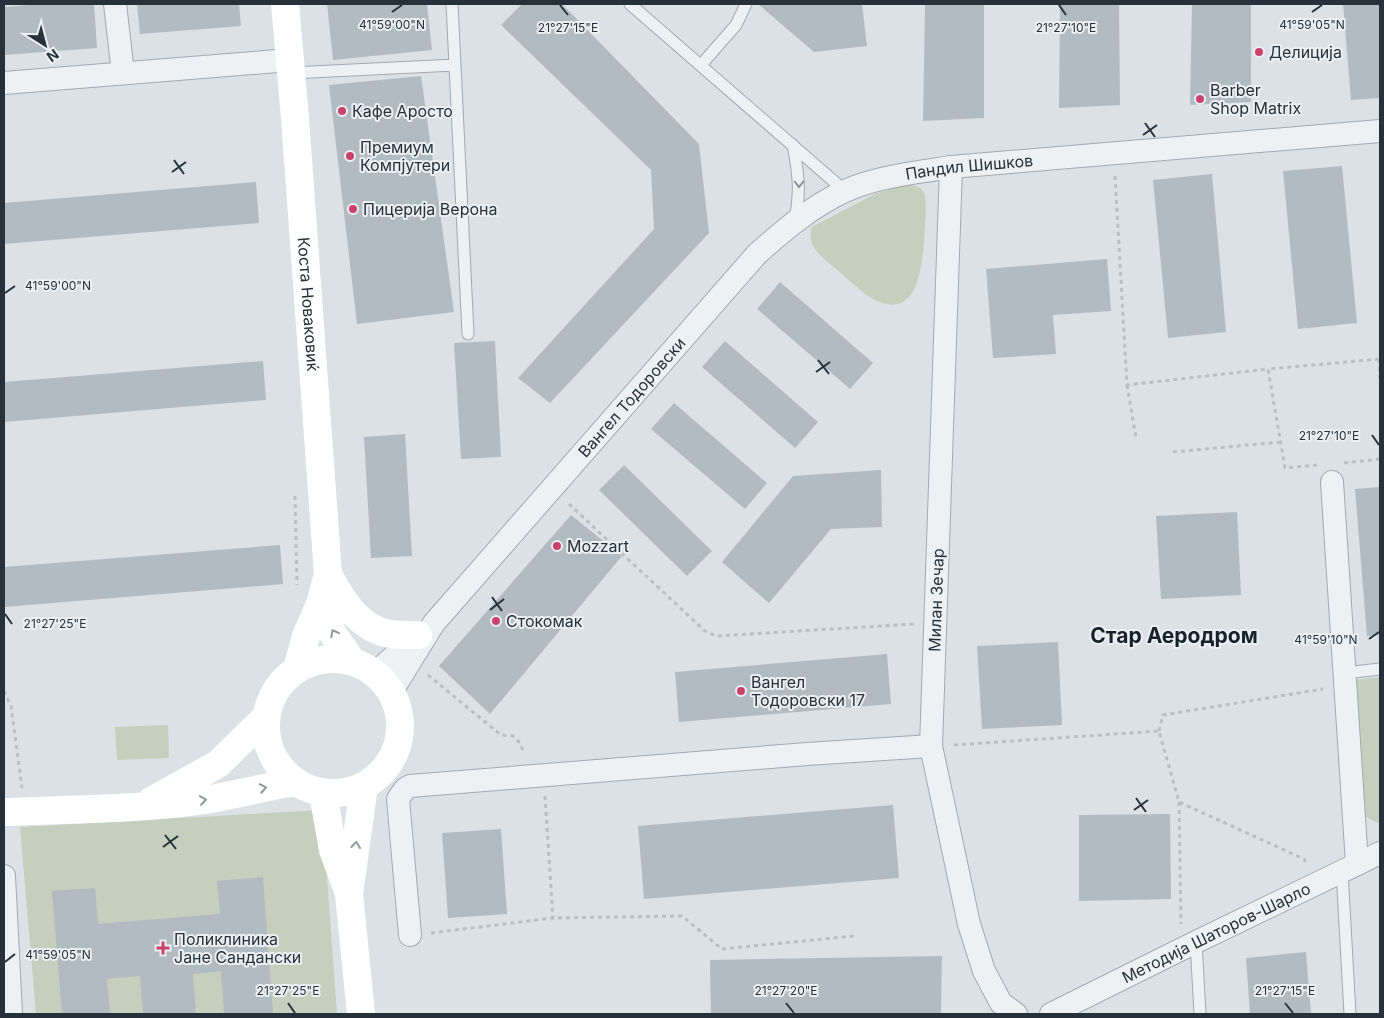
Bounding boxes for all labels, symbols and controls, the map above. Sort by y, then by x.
text: 41°59'00"N [359,17,425,32]
text: 41°59'05"N [1279,17,1345,32]
north arrow [20,20,70,70]
text: 21°27'15"E [538,20,598,35]
text: 21°27'10"E [1036,20,1096,35]
place label: Делиција [1269,42,1342,62]
text: N [44,46,62,66]
marker: Делиција [1253,46,1265,58]
place label: Barber Shop Matrix [1210,80,1301,118]
marker: Barber Shop Matrix [1194,93,1206,105]
place label: Кафе Аросто [352,101,453,121]
marker: Кафе Аросто [336,105,348,117]
place label: Премиум Компјутери [360,137,450,175]
marker: Премиум Компјутери [344,150,356,162]
street label: Пандил Шишков [904,150,1034,184]
one-way arrow [794,180,804,188]
place label: Пицерија Верона [363,199,497,219]
marker: Пицерија Верона [347,203,359,215]
street label: Коста Новаковиќ [294,236,323,372]
text: 41°59'00"N [25,278,91,293]
street label: Вангел Тодоровски [574,333,689,461]
text: 21°27'10"E [1299,428,1359,443]
place label: Mozzart [567,536,629,556]
marker: Mozzart [551,540,563,552]
street label: Милан Зечар [924,548,948,652]
place label: Стокомак [506,611,583,631]
marker: Стокомак [490,615,502,627]
text: 21°27'25"E [24,616,86,631]
district label: Стар Аеродром [1090,623,1258,648]
one-way arrow [330,630,340,639]
text: 41°59'10"N [1294,632,1358,647]
place label: Вангел Тодоровски 17 [751,672,865,710]
marker: Вангел Тодоровски 17 [735,685,747,697]
one-way arrow [259,783,267,793]
one-way arrow [199,795,207,805]
one-way arrow [351,841,361,850]
street label: Методија Шаторов-Шарло [1119,878,1314,987]
place label: Поликлиника Јане Сандански [174,929,301,967]
marker: Поликлиника Јане Сандански [156,941,170,955]
text: 41°59'05"N [25,947,91,962]
text: 21°27'25"E [257,983,319,998]
text: 21°27'20"E [754,983,818,998]
text: 21°27'15"E [1255,983,1315,998]

